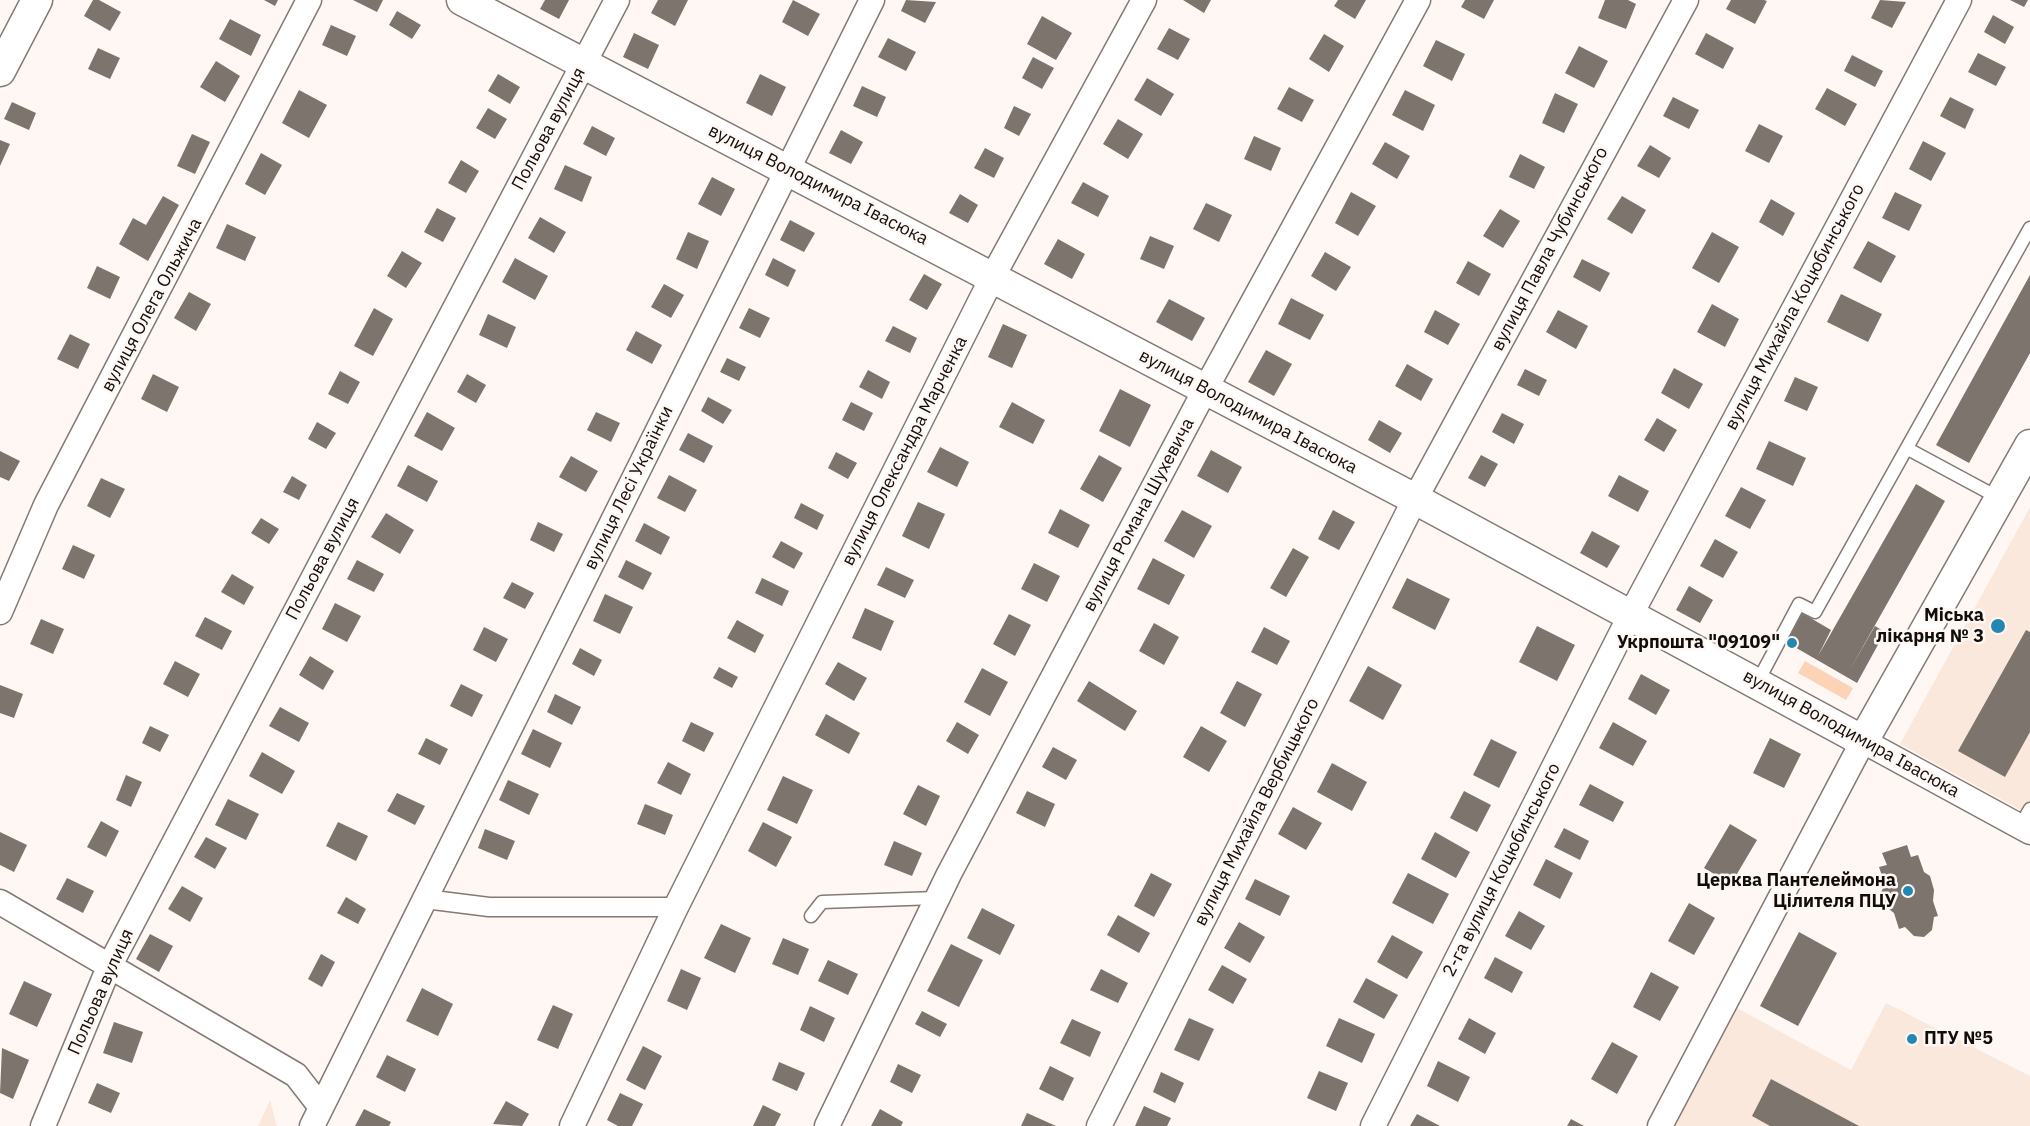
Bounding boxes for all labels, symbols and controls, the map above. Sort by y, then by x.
street label: Польова вулиця [508,64,590,194]
street label: вулиця Володимира Івасюка [704,120,932,250]
street label: вулиця Павла Чубинського [1487,143,1613,355]
street label: вулиця Михайла Коцюбинського [1721,180,1869,434]
street label: вулиця Олега Ольжича [97,214,207,396]
street label: вулиця Олександра Марченка [838,333,972,569]
street label: вулиця Володимира Івасюка [1135,345,1361,479]
street label: вулиця Лесі Українки [580,403,678,573]
street label: вулиця Романа Шухевича [1079,415,1199,615]
street label: Польова вулиця [282,494,364,624]
place label: Міська лікарня № 3 [1876,605,1984,648]
marker: Міська лікарня № 3 [1989,617,2007,635]
place label: Укрпошта "09109" [1617,632,1780,654]
marker: Укрпошта "09109" [1785,636,1799,650]
street label: вулиця Володимира Івасюка [1739,665,1963,803]
street label: вулиця Михайла Вербицького [1190,694,1324,930]
street label: 2-га вулиця Коцюбинського [1439,760,1565,980]
place label: Церква Пантелеймона Цілителя ПЦУ [1696,870,1896,912]
marker: Церква Пантелеймона Цілителя ПЦУ [1901,884,1915,898]
street label: Польова вулиця [64,926,138,1058]
place label: ПТУ №5 [1924,1028,1993,1050]
marker: ПТУ №5 [1905,1032,1919,1046]

